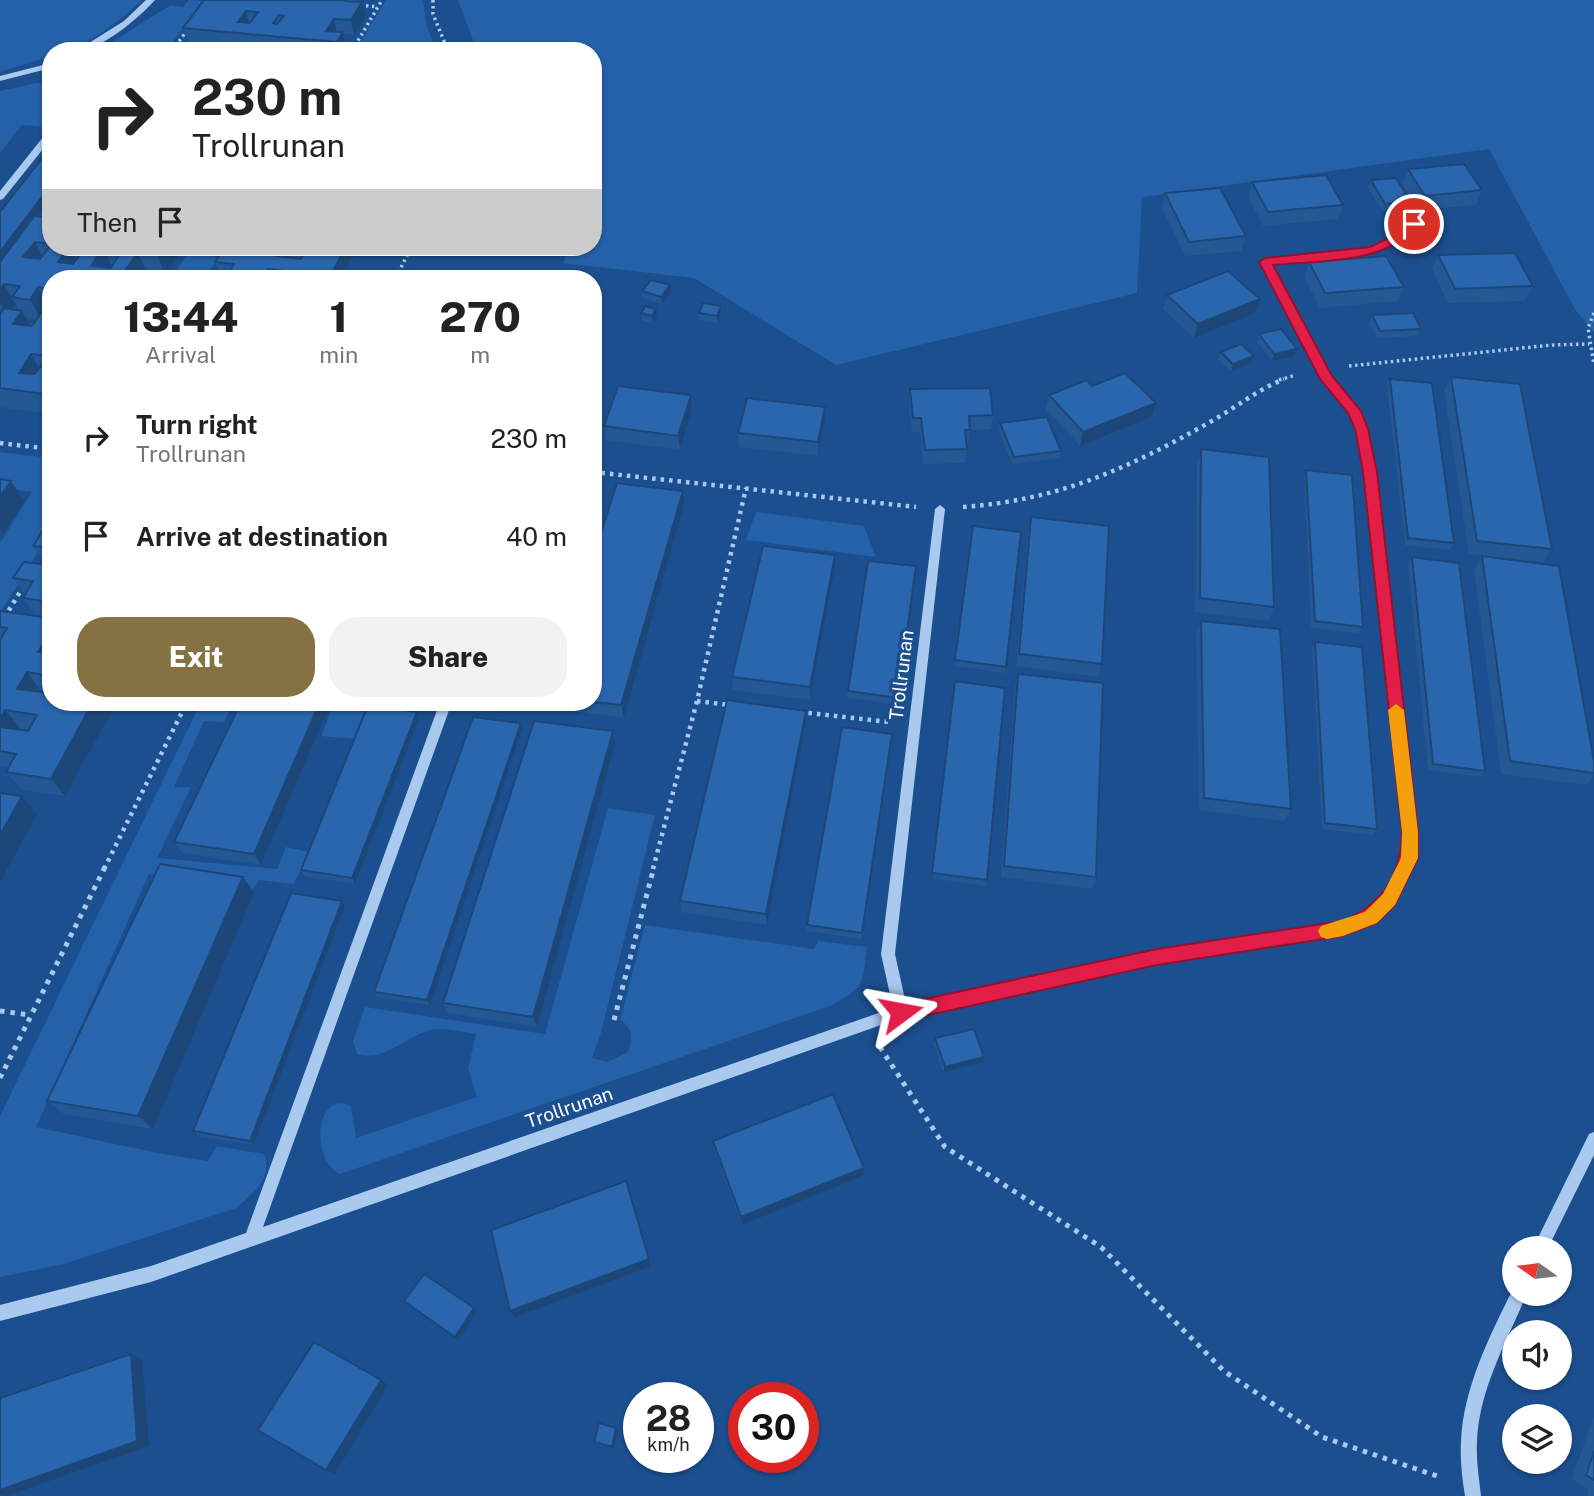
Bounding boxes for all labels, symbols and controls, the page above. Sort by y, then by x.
text: 230 m [192,68,342,126]
icon: right [77,70,168,161]
text: Trollrunan [192,127,345,164]
pin [1384,194,1444,254]
icon: arrive [151,203,189,241]
icon: arrive [1395,205,1433,243]
text: Then [77,207,137,238]
text: 13:44 [123,292,238,341]
text: 1 [330,292,348,341]
text: 270 [439,292,521,341]
text: Arrival [145,341,216,368]
text: min [319,341,358,368]
text: m [470,341,490,368]
text: Turn right [136,409,258,440]
icon: right [77,419,115,457]
text: 230 m [491,423,567,454]
text: Trollrunan [136,440,246,467]
icon: arrive [77,517,115,555]
text: Arrive at destination [136,521,388,552]
text: 40 m [506,521,567,552]
button: Exit [77,617,315,697]
button: Share [329,617,567,697]
street label: Trollrunan [885,629,917,721]
position arrow [864,975,938,1049]
street label: Trollrunan [522,1082,616,1132]
north arrow [1502,1236,1572,1306]
map controls [1502,1236,1572,1474]
button: sound [1502,1320,1572,1390]
speed limit sign: 30 [728,1382,819,1473]
text: 28 [646,1398,691,1439]
button: layers [1502,1404,1572,1474]
text: km/h [647,1434,690,1455]

